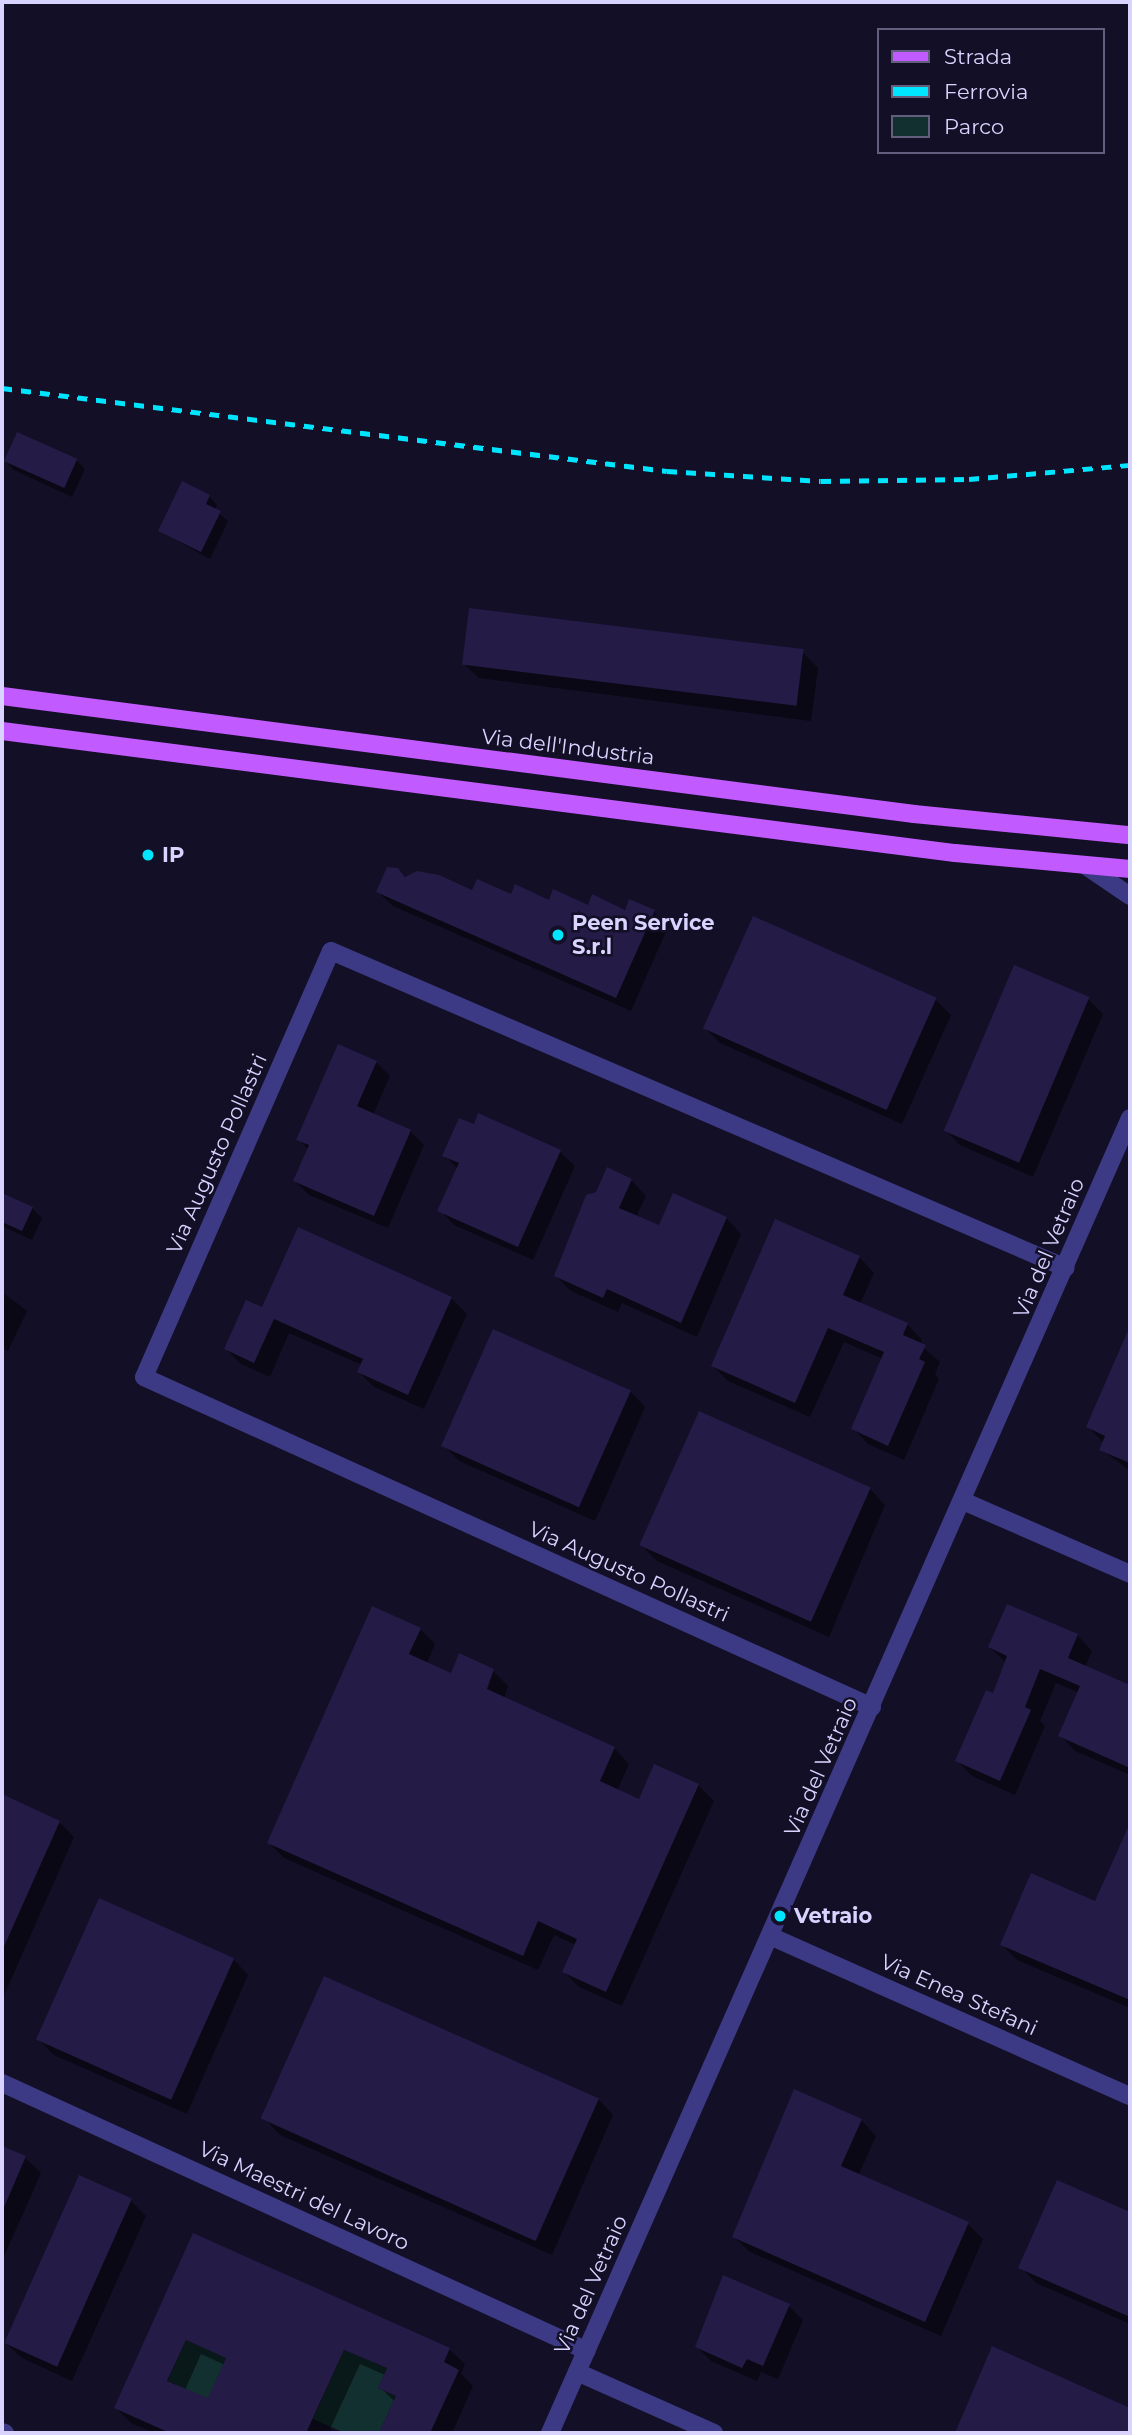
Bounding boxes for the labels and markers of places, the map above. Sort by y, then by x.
place label: IP [162,842,184,868]
marker: IP [140,847,156,863]
place label: Peen Service S.r.l [572,910,715,960]
marker: Peen Service S.r.l [550,927,566,943]
place label: Vetraio [794,1903,872,1929]
marker: Vetraio [772,1908,788,1924]

